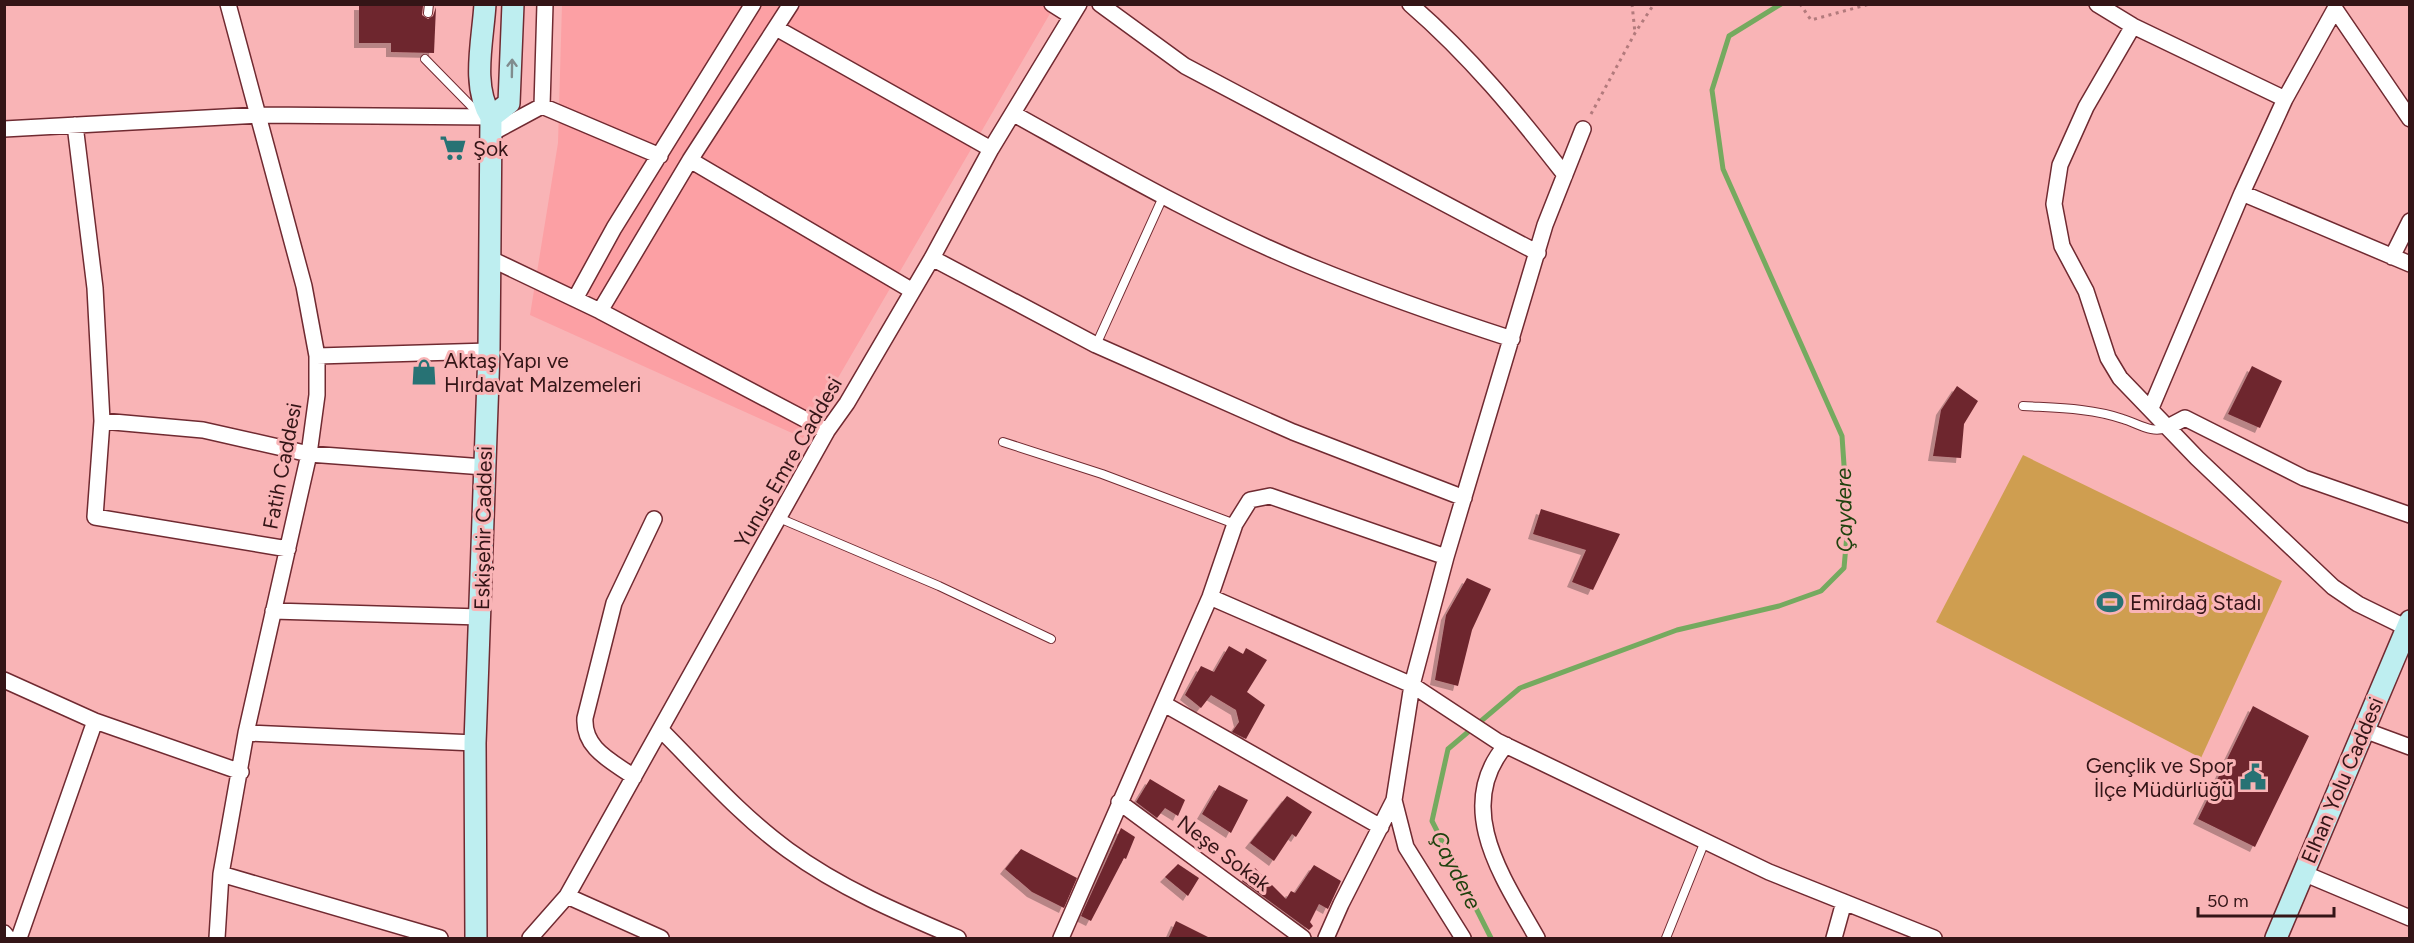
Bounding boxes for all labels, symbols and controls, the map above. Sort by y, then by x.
one-way arrow [506,58,517,78]
supermarket icon: Şok [438,133,468,163]
place label: Şok [473,136,509,161]
place label: Aktaş Yapı ve Hırdavat Malzemeleri [444,348,641,397]
shop icon: Aktaş Yapı ve Hırdavat Malzemeleri [409,357,439,387]
street label: Yunus Emre Caddesi [729,372,847,552]
street label: Fatih Caddesi [257,401,307,531]
street label: Eskişehir Caddesi [469,446,497,610]
water label: Çaydere [1830,467,1858,553]
sports icon: Emirdağ Stadı [2095,587,2125,617]
place label: Emirdağ Stadı [2130,590,2261,615]
street label: Elhan Yolu Caddesi [2296,693,2388,867]
place label: Gençlik ve Spor İlçe Müdürlüğü [2086,753,2233,802]
public building icon: Gençlik ve Spor İlçe Müdürlüğü [2238,762,2268,792]
street label: Neşe Sokak [1172,810,1276,897]
water label: Çaydere [1425,826,1487,914]
scale bar [2198,880,2334,918]
text: 50 m [2207,890,2249,912]

